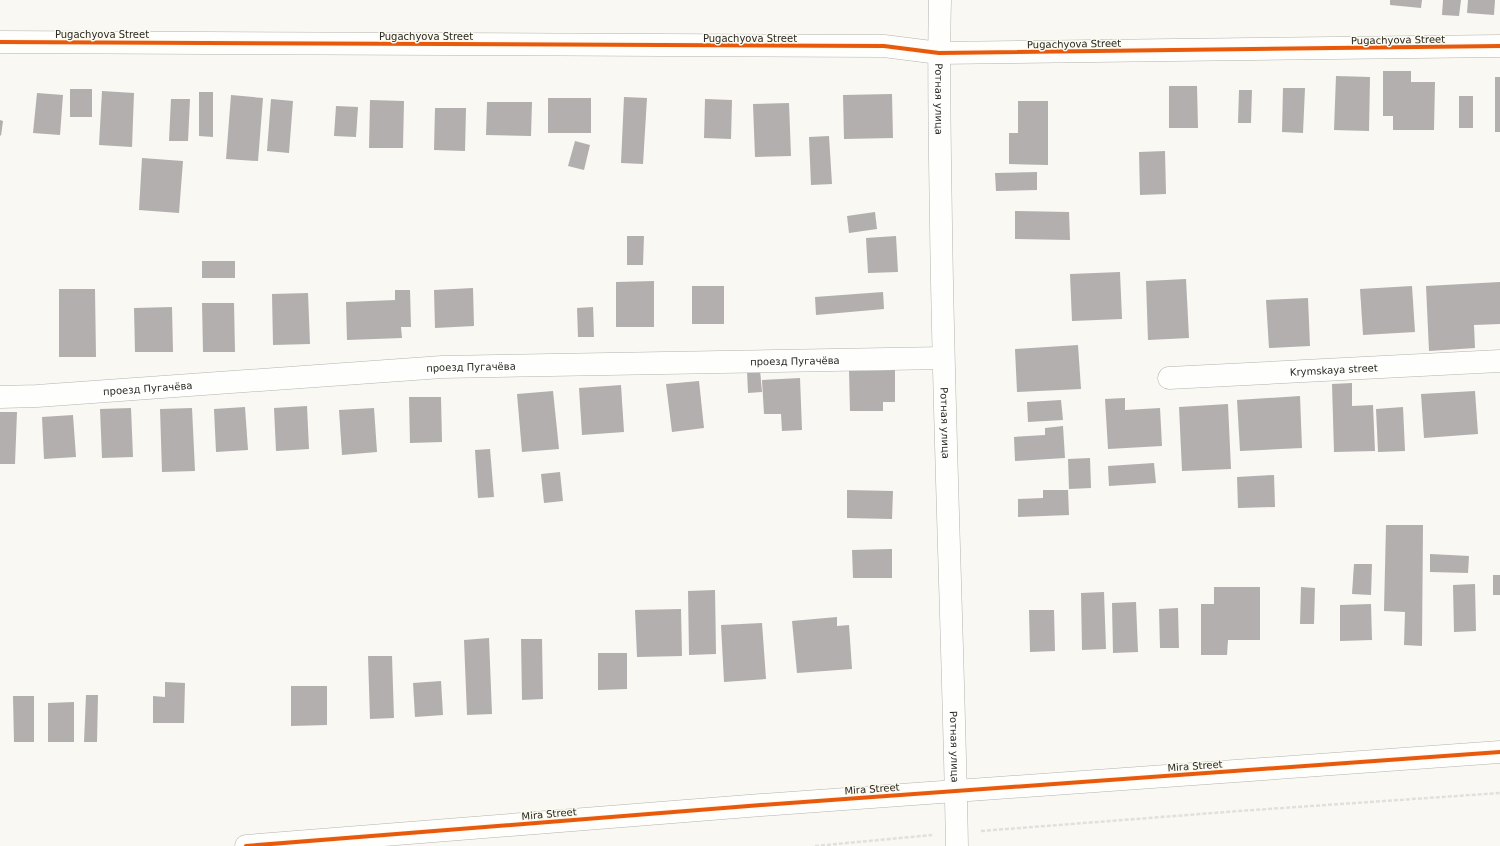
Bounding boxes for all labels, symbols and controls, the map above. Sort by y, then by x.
street label: Pugachyova Street [55,29,149,40]
street label: Pugachyova Street [379,31,473,42]
street label: Pugachyova Street [703,33,797,44]
street label: Pugachyova Street [1351,34,1445,46]
street label: Pugachyova Street [1027,38,1121,50]
street label: Ротная улица [934,63,945,135]
street label: проезд Пугачёва [750,354,840,367]
street label: проезд Пугачёва [426,360,516,374]
street label: Krymskaya street [1290,362,1378,377]
street label: проезд Пугачёва [103,379,193,397]
street label: Ротная улица [939,387,952,459]
street label: Ротная улица [948,711,961,783]
street label: Mira Street [1167,759,1223,773]
street label: Mira Street [844,782,900,796]
street label: Mira Street [521,806,577,822]

